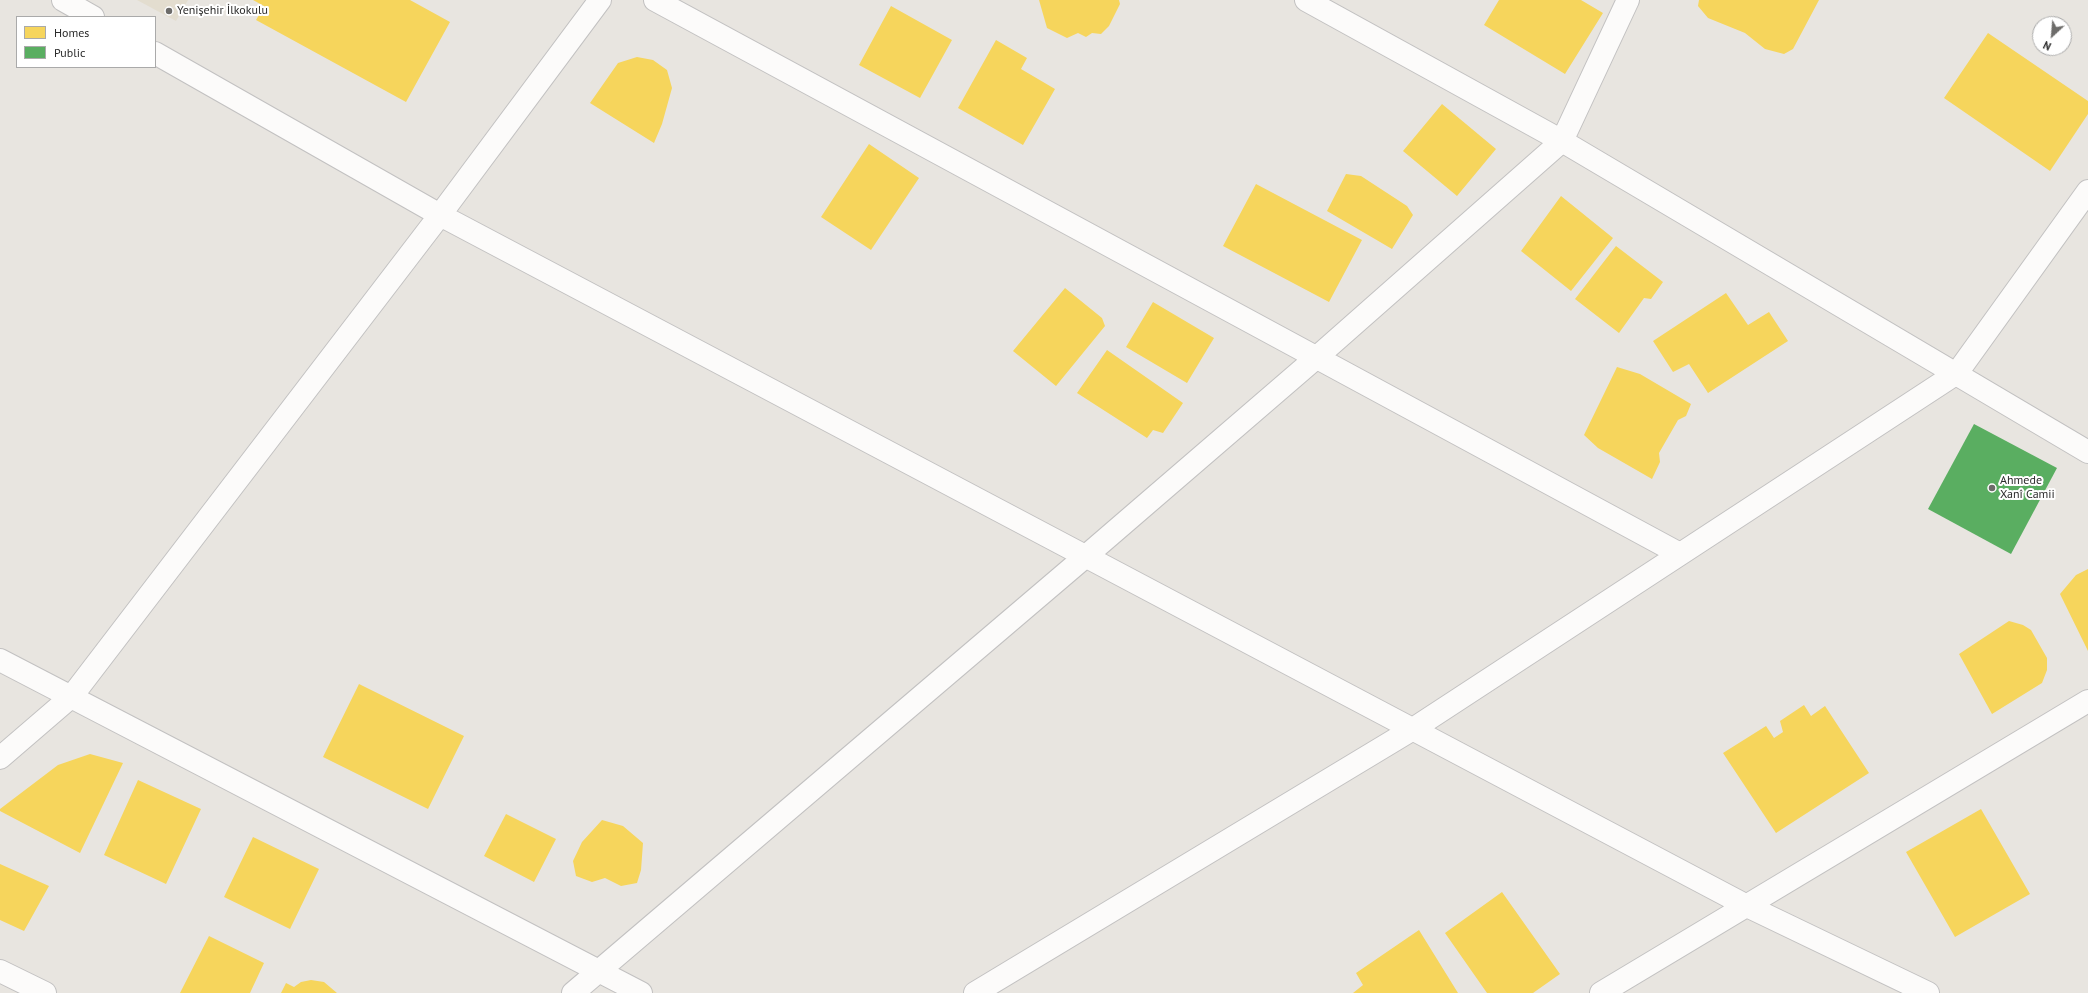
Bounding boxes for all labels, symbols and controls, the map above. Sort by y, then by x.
place label: Yenişehir İlkokulu [177,4,268,18]
marker: Yenişehir İlkokulu [164,6,174,16]
legend [16,16,156,68]
north arrow [2032,16,2072,56]
text: Homes [54,25,89,40]
text: N [2041,38,2054,54]
text: Public [54,45,85,60]
place label: Ahmede Xanî Camii [2000,474,2055,502]
marker: Ahmede Xanî Camii [1987,483,1997,493]

